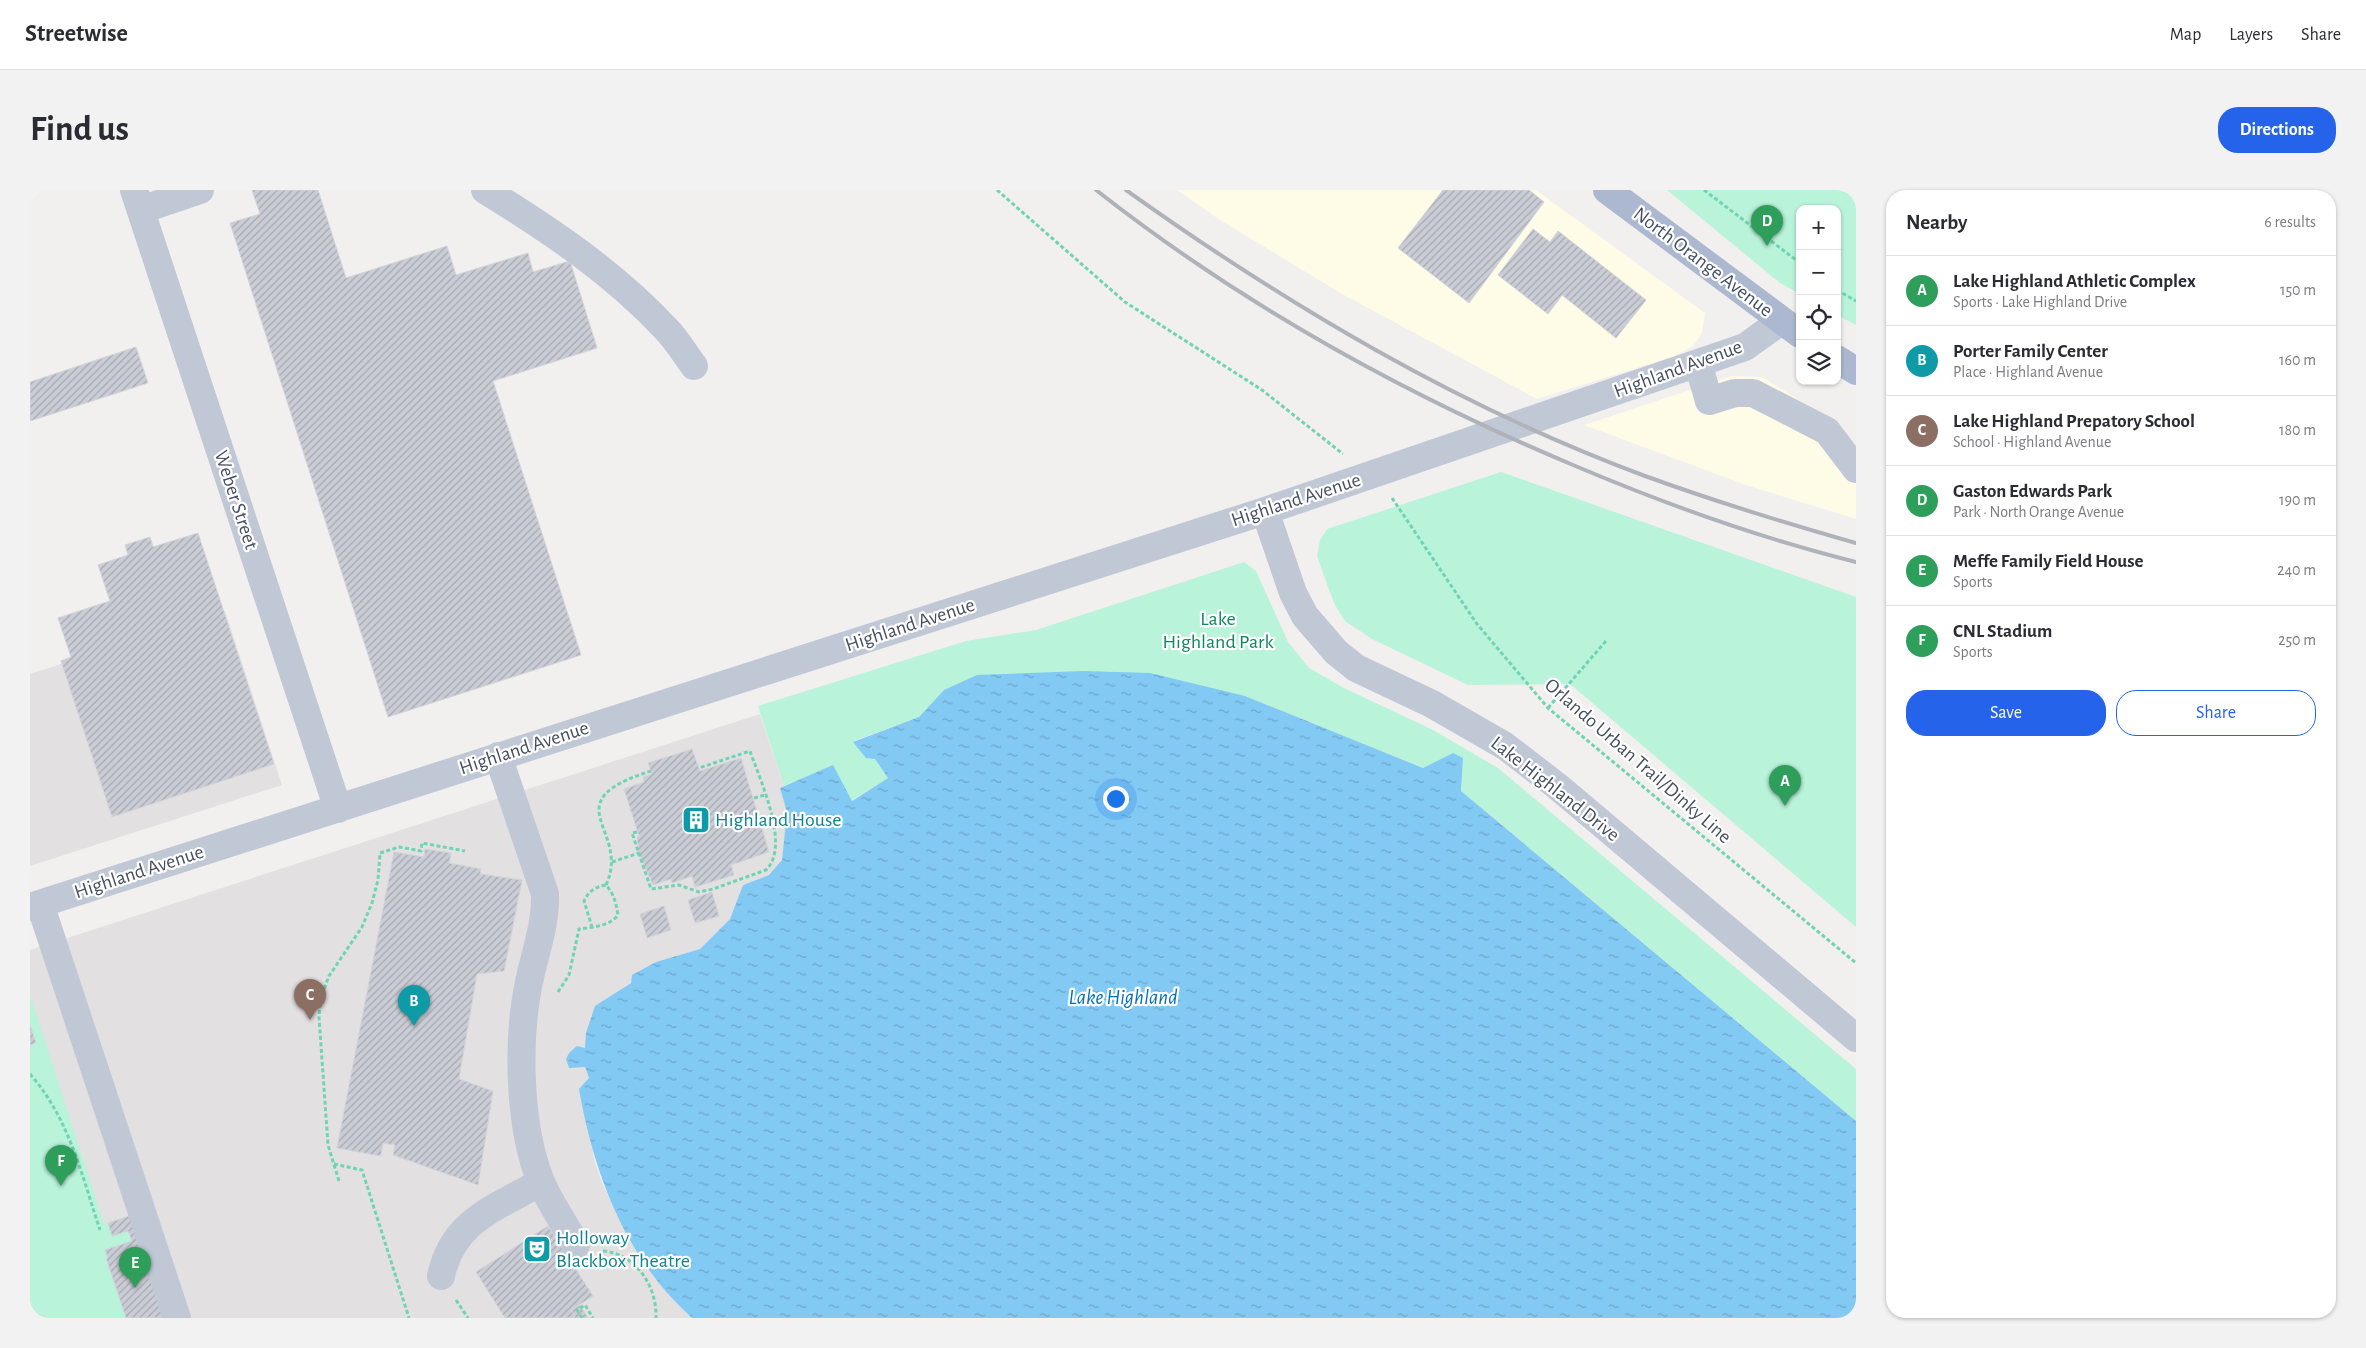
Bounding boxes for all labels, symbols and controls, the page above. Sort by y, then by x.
text: Streetwise [25,22,128,46]
text: Map [2170,26,2201,44]
text: Layers [2229,26,2273,44]
text: Share [2301,26,2341,44]
button: Directions [2218,107,2336,153]
text: Find us [30,112,129,147]
street label: North Orange Avenue [1630,203,1776,321]
pin: D [1751,205,1783,246]
map controls [1796,205,1841,385]
button: + [1796,205,1841,250]
text: Nearby [1906,212,1967,233]
text: 6 results [2264,214,2316,230]
button: − [1796,250,1841,295]
text: Lake Highland Athletic Complex [1953,272,2196,291]
text: A [1917,282,1927,298]
text: 150 m [2280,282,2316,298]
text: Sports · Lake Highland Drive [1953,294,2127,310]
button: locate [1796,295,1841,340]
street label: Highland Avenue [1611,337,1745,401]
button: layers [1796,340,1841,385]
text: Porter Family Center [1953,342,2108,361]
text: B [1917,352,1927,368]
text: 160 m [2279,352,2316,368]
text: Place · Highland Avenue [1953,364,2103,380]
text: Lake Highland Prepatory School [1953,412,2195,431]
text: C [1918,422,1926,438]
text: 180 m [2279,422,2316,438]
text: School · Highland Avenue [1953,434,2111,450]
street label: Weber Street [211,448,262,552]
street label: Highland Avenue [1229,470,1363,530]
text: Gaston Edwards Park [1953,482,2112,501]
text: D [1917,492,1927,508]
text: 190 m [2279,492,2316,508]
text: Park · North Orange Avenue [1953,504,2124,520]
text: Meffe Family Field House [1953,552,2144,571]
text: E [1918,562,1926,578]
text: 240 m [2277,562,2316,578]
text: Sports [1953,574,1993,590]
street label: Highland Avenue [843,595,977,655]
park label: Lake Highland Park [1162,609,1274,652]
text: CNL Stadium [1953,622,2052,641]
text: F [1918,632,1926,648]
text: 250 m [2278,632,2316,648]
text: Sports [1953,644,1993,660]
street label: Orlando Urban Trail/Dinky Line [1541,675,1735,847]
button: Save [1906,690,2106,736]
button: Share [2116,690,2316,736]
street label: Highland Avenue [457,718,591,778]
street label: Lake Highland Drive [1487,733,1623,845]
pin: A [1769,765,1801,806]
your location [1103,786,1129,812]
building icon: Highland House [681,805,711,835]
place label: Highland House [715,810,842,830]
street label: Highland Avenue [72,842,206,902]
pin: C [294,979,326,1020]
pin: B [398,985,430,1026]
water label: Lake Highland [1069,987,1177,1008]
pin: F [45,1145,77,1186]
place label: Holloway Blackbox Theatre [556,1228,690,1271]
theatre icon: Holloway Blackbox Theatre [522,1234,552,1264]
pin: E [119,1247,151,1288]

